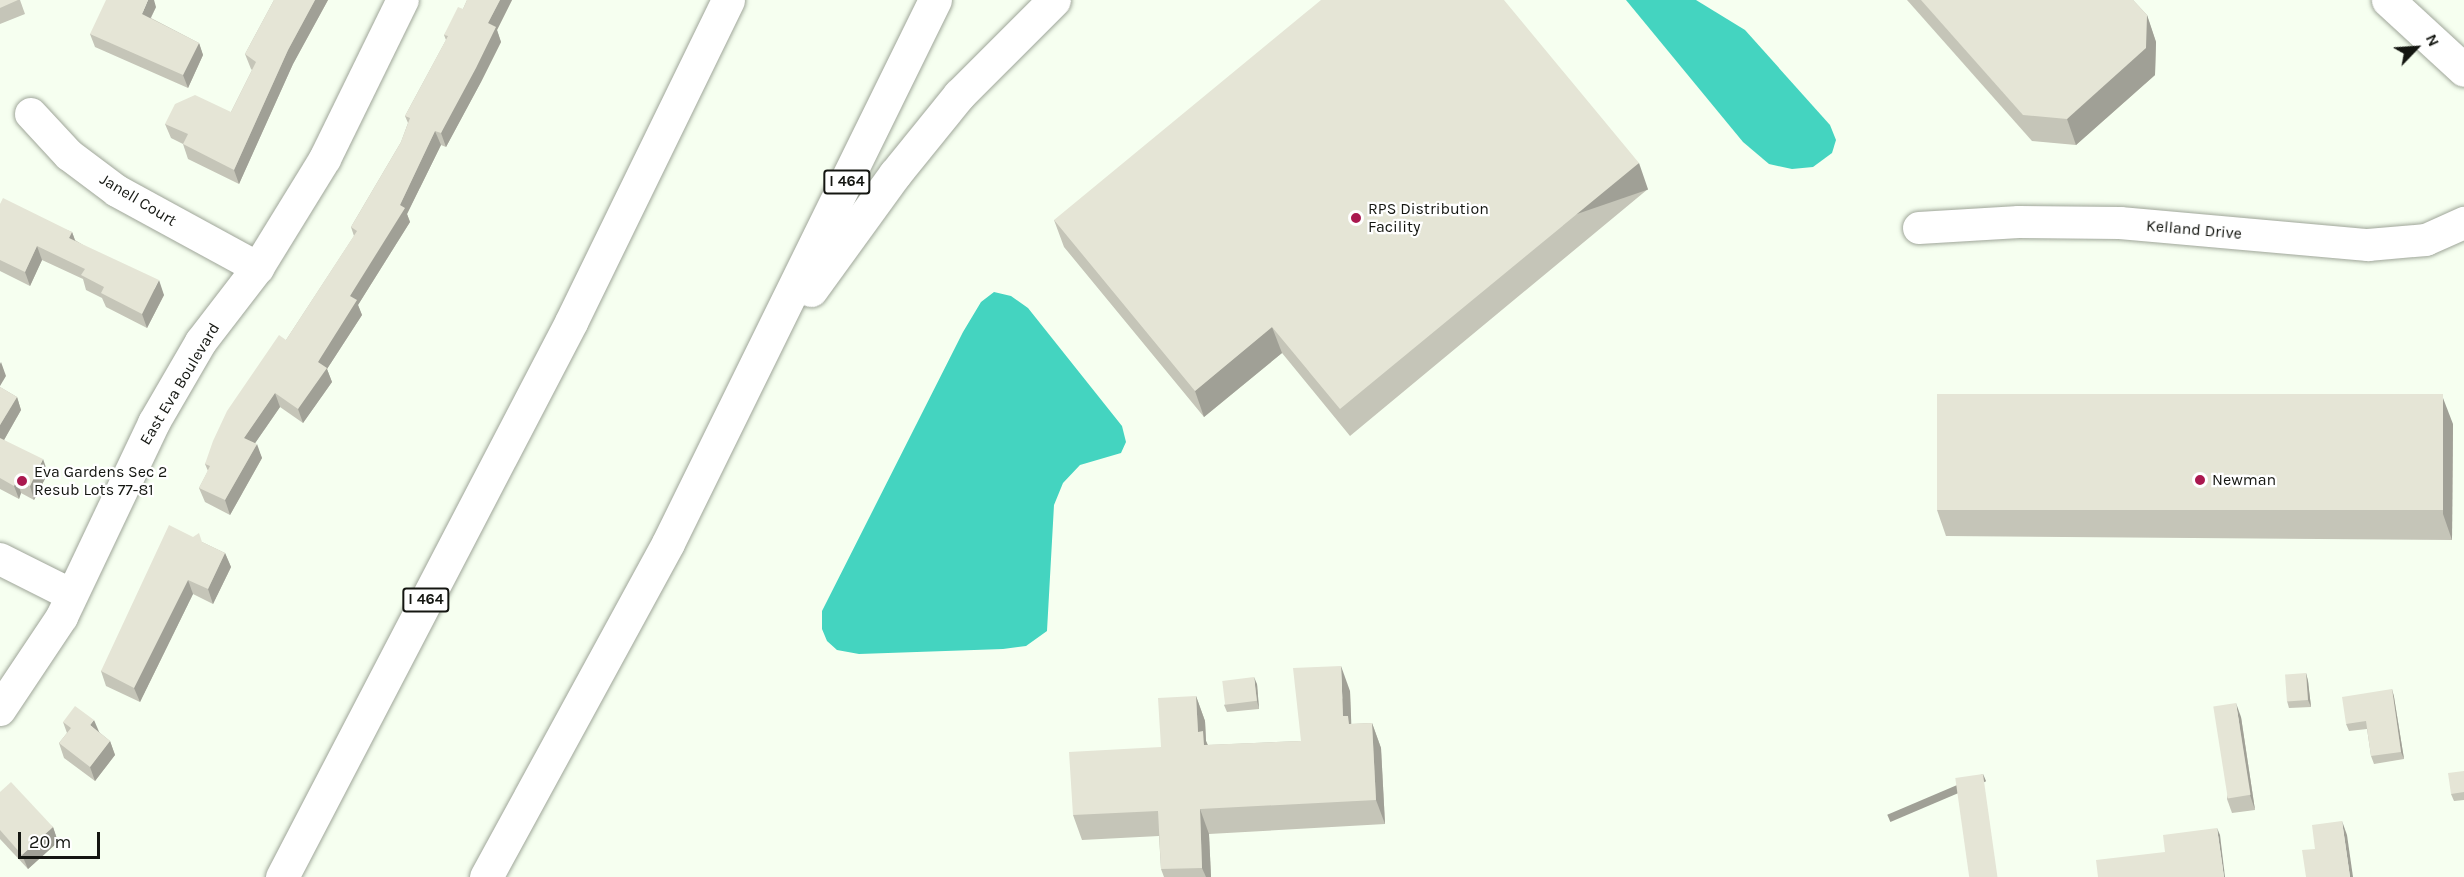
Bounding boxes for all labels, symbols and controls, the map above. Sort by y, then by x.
north arrow [2386,18,2446,78]
text: N [2422,31,2444,49]
street label: Janell Court [96,170,180,230]
road number: I 464 [823,170,871,194]
place label: RPS Distribution Facility [1368,199,1489,237]
marker: RPS Distribution Facility [1349,211,1363,225]
street label: Kelland Drive [2145,216,2243,244]
street label: East Eva Boulevard [136,320,224,448]
place label: Eva Gardens Sec 2 Resub Lots 77-81 [34,462,167,500]
place label: Newman [2212,470,2276,490]
marker: Newman [2193,473,2207,487]
marker: Eva Gardens Sec 2 Resub Lots 77-81 [15,474,29,488]
road number: I 464 [402,588,450,612]
scale bar [21,820,104,858]
text: 20 m [29,831,71,853]

